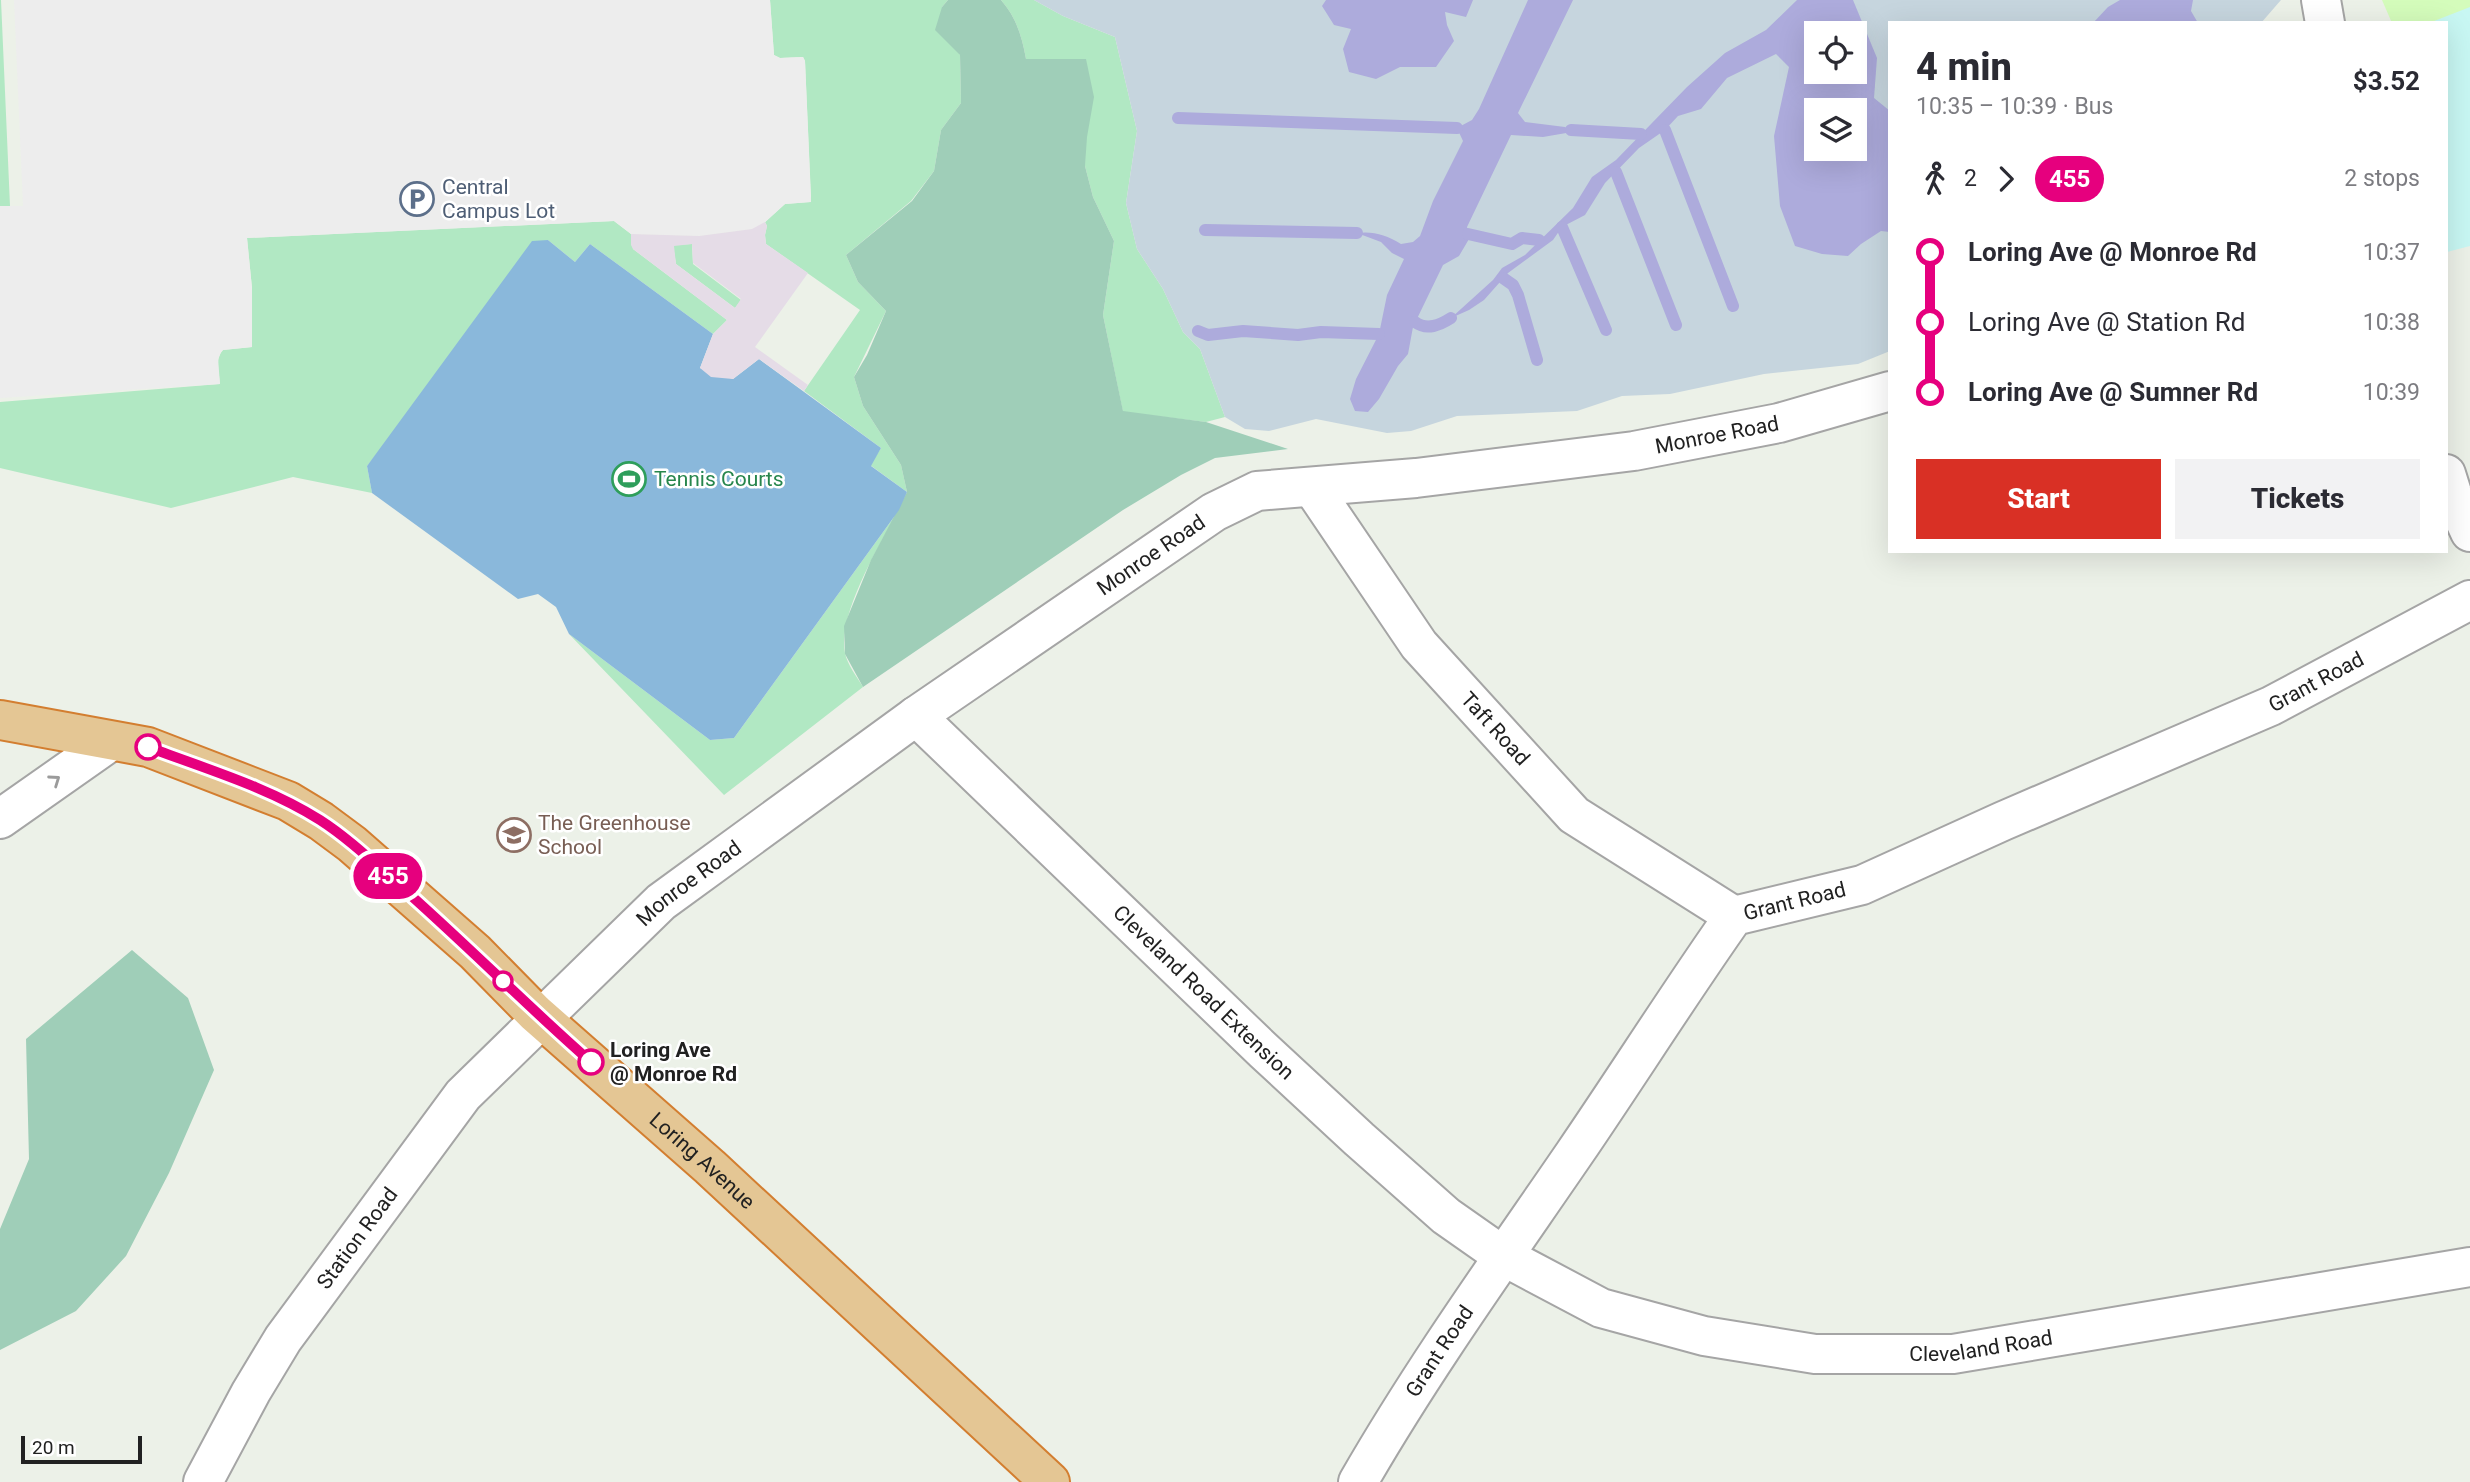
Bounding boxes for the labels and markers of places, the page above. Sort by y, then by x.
place label: Central Campus Lot [442,175,555,223]
parking icon: Central Campus Lot [398,180,436,218]
sports icon: Tennis Courts [610,460,648,498]
place label: Tennis Courts [654,467,784,491]
unlabelled marker [135,734,161,760]
place label: The Greenhouse School [538,811,691,859]
school or university icon: The Greenhouse School [495,816,533,854]
unlabelled marker [493,971,513,991]
place label: Loring Ave @ Monroe Rd [610,1038,737,1086]
marker: Loring Ave @ Monroe Rd [578,1049,604,1075]

